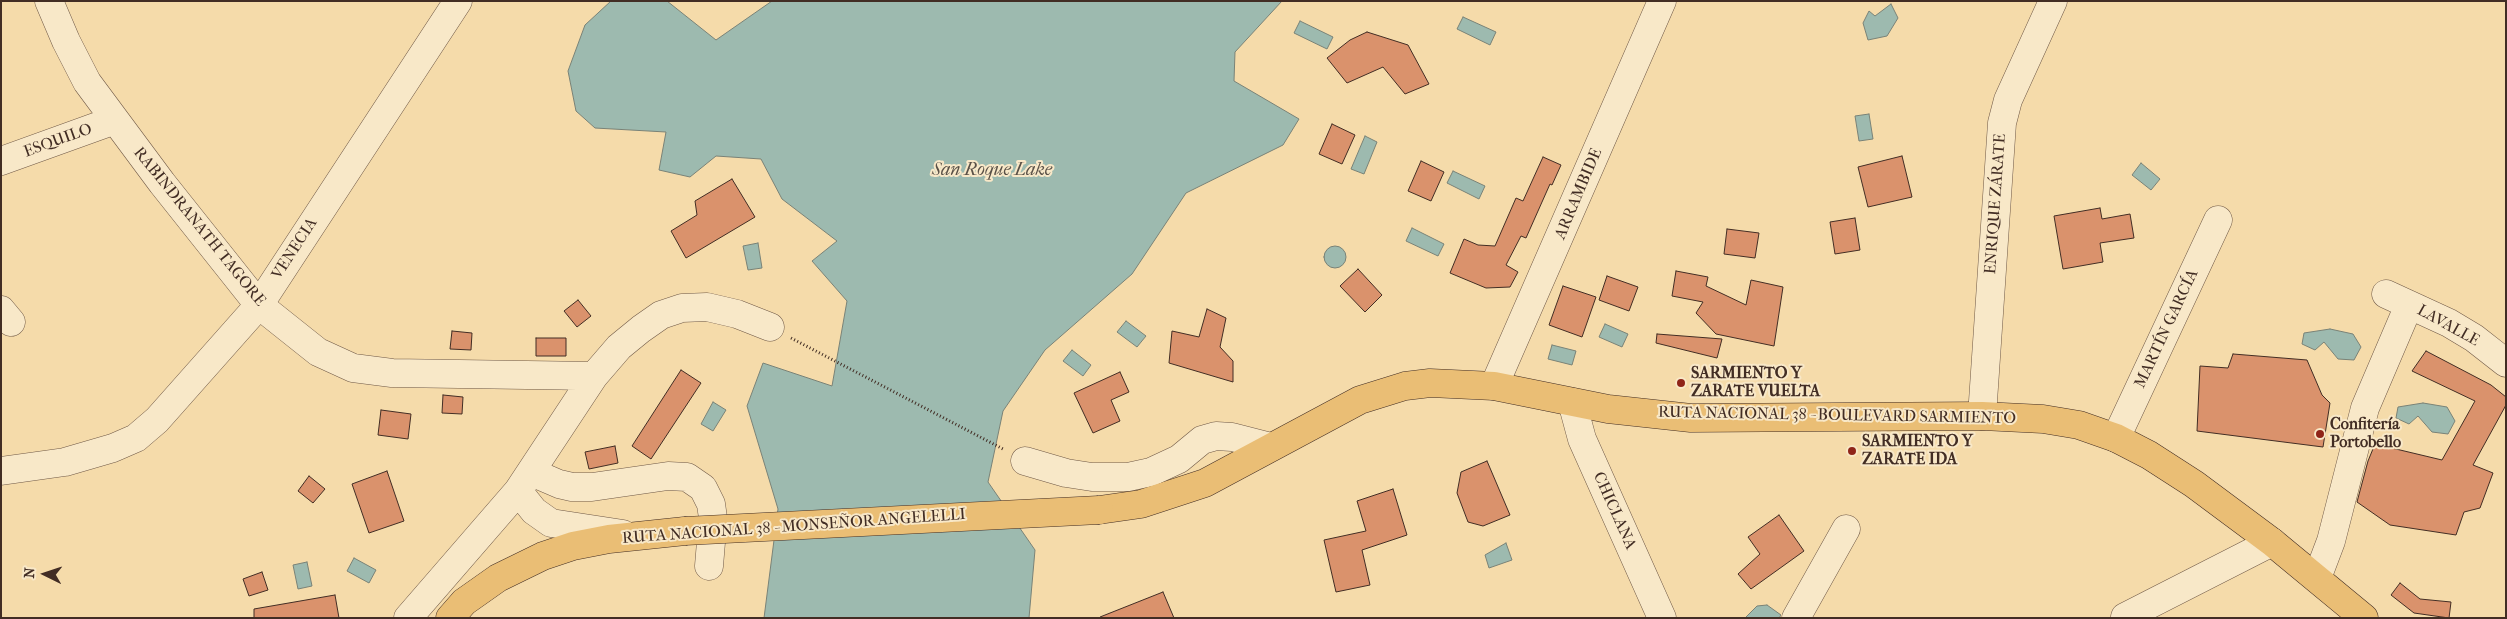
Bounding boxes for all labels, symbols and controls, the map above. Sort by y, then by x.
street label: ESQUILO [21,120,95,162]
street label: ENRIQUE ZÁRATE [1982,133,2010,275]
street label: RABINDRANATH TAGORE [129,144,269,310]
street label: ARRAMBIDE [1551,146,1607,242]
water label: San Roque Lake [932,160,1052,182]
street label: VENECIA [268,215,322,283]
street label: MARTÍN GARCÍA [2131,267,2203,391]
street label: LAVALLE [2414,301,2482,351]
place label: SARMIENTO Y ZARATE VUELTA [1691,364,1820,402]
marker: SARMIENTO Y ZARATE VUELTA [1675,377,1687,389]
street label: RUTA NACIONAL 38 - BOULEVARD SARMIENTO [1658,403,2016,429]
place label: Confitería Portobello [2330,415,2401,453]
marker: Confitería Portobello [2314,428,2326,440]
place label: SARMIENTO Y ZARATE IDA [1862,432,1973,470]
marker: SARMIENTO Y ZARATE IDA [1846,445,1858,457]
street label: CHICLANA [1588,469,1640,553]
street label: RUTA NACIONAL 38 - MONSEÑOR ANGELELLI [622,505,966,549]
north arrow [20,549,70,599]
text: N [21,567,38,579]

